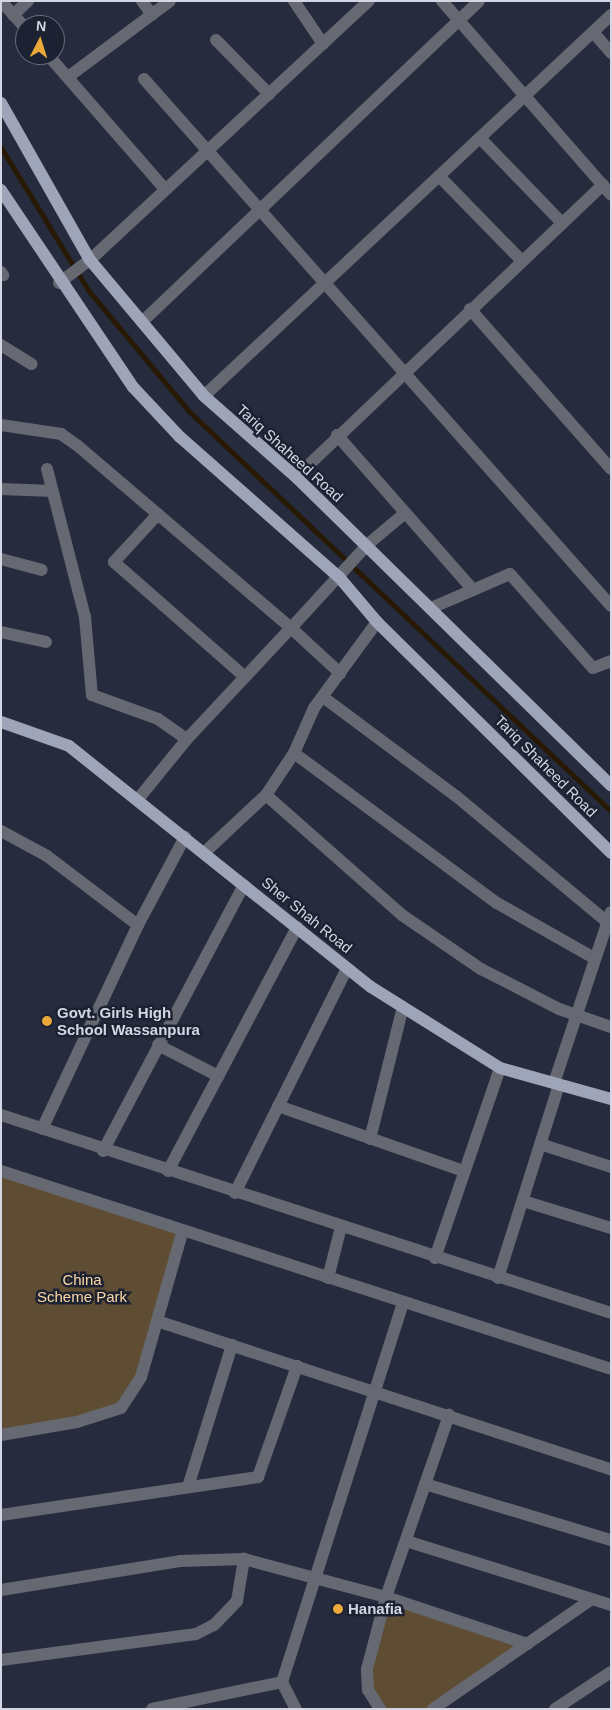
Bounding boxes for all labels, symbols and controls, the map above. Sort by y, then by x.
north arrow [15,15,65,65]
text: N [35,18,47,34]
street label: Tariq Shaheed Road [233,401,347,505]
street label: Tariq Shaheed Road [491,711,601,821]
street label: Sher Shah Road [258,873,356,957]
place label: Govt. Girls High School Wassanpura [57,1003,200,1038]
marker: Govt. Girls High School Wassanpura [41,1015,53,1027]
park label: China Scheme Park [37,1270,127,1305]
place label: Hanafia [348,1600,402,1618]
marker: Hanafia [332,1603,344,1615]

